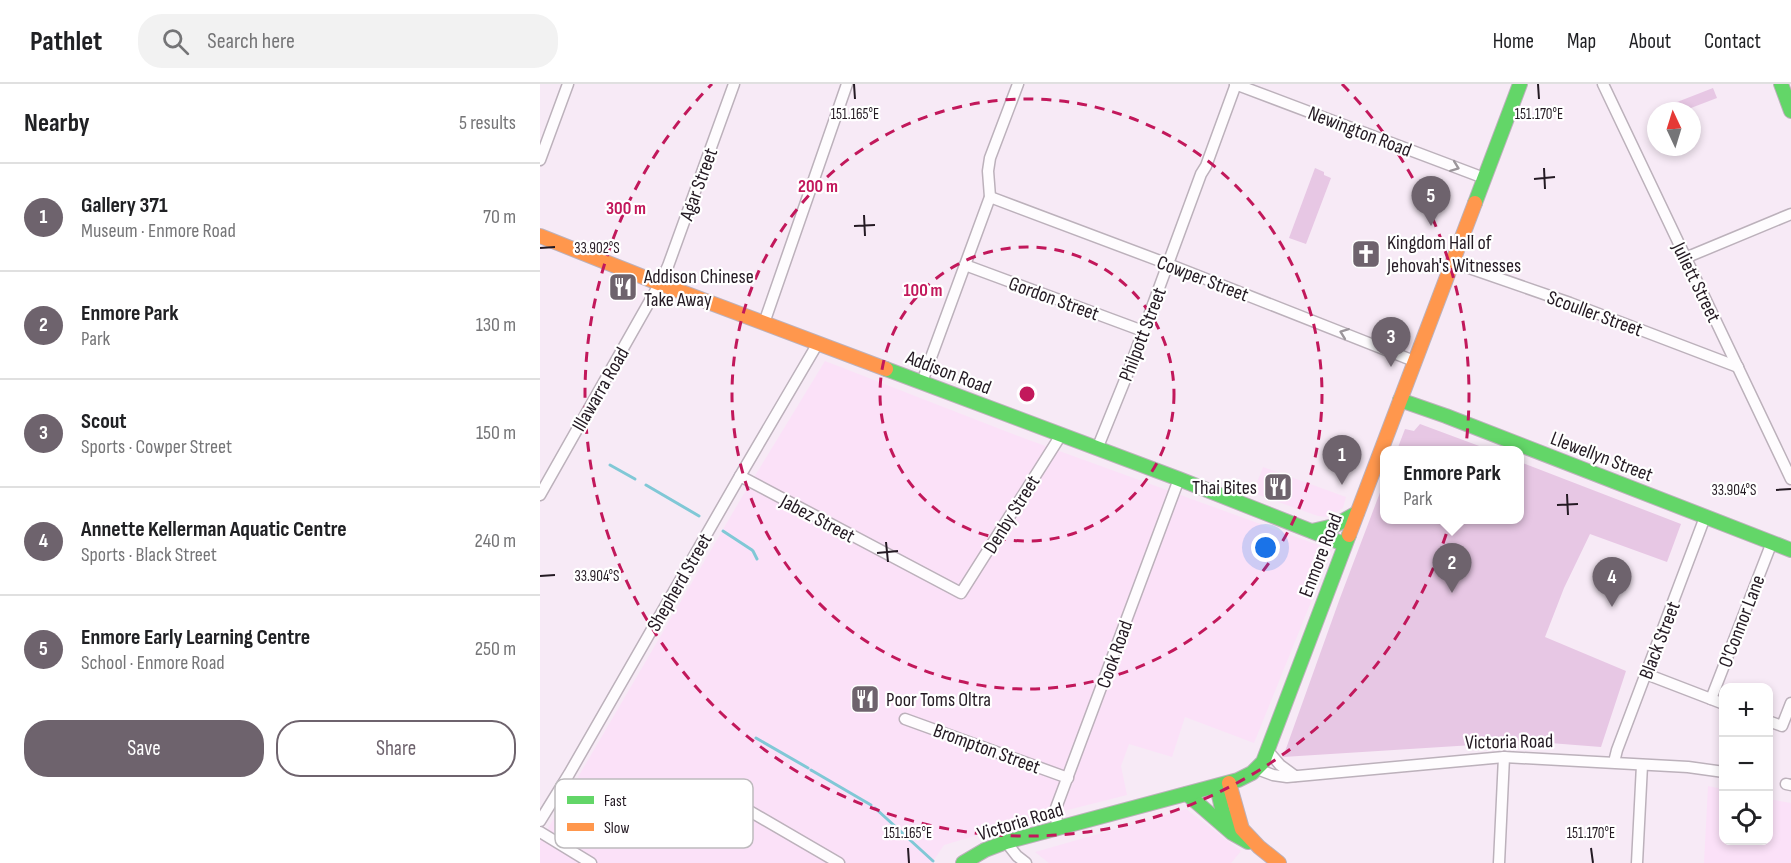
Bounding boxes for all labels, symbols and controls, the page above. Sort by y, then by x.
search box [138,14,558,68]
text: Pathlet [30,25,102,58]
icon: search [159,25,192,58]
text: Search here [207,28,295,55]
text: Home [1493,29,1534,54]
text: Map [1567,29,1596,54]
text: About [1629,29,1671,54]
text: Contact [1704,29,1761,54]
street label: Newington Road [1305,101,1415,163]
north arrow [1647,102,1701,156]
text: 151.165°E [831,105,879,124]
text: 151.170°E [1515,105,1563,124]
text: Nearby [24,108,90,139]
text: 5 results [459,111,516,135]
street label: Agar Street [674,145,723,225]
one-way arrow [1449,160,1460,172]
text: 200 m [798,176,838,197]
pin: 5 [1412,176,1450,226]
text: Gallery 371 [81,192,168,219]
text: 300 m [606,198,646,219]
text: 1 [40,205,47,229]
text: 70 m [483,205,516,229]
text: Museum · Enmore Road [81,219,236,243]
place label: Kingdom Hall of Jehovah's Witnesses [1386,231,1521,278]
church icon: Kingdom Hall of Jehovah's Witnesses [1350,238,1382,270]
street label: Juliett Street [1666,238,1726,326]
text: 33.902°S [574,239,620,258]
street label: Cowper Street [1153,250,1252,307]
place label: Addison Chinese Take Away [643,265,754,312]
restaurant icon: Addison Chinese Take Away [607,271,639,303]
street label: Gordon Street [1005,272,1102,326]
text: 100 m [904,280,943,301]
street label: Philpott Street [1114,284,1172,385]
street label: Scouller Street [1544,286,1646,342]
text: Enmore Park [81,300,179,327]
text: 2 [39,313,48,337]
text: 130 m [476,313,516,337]
pin: 3 [1372,318,1410,367]
text: Park [81,327,110,351]
one-way arrow [1340,327,1350,340]
street label: Illawarra Road [567,343,635,436]
street label: Addison Road [902,345,995,400]
centre of rings [1017,384,1037,404]
text: Scout [81,408,127,435]
text: 3 [39,421,48,445]
text: 150 m [476,421,516,445]
street label: Llewellyn Street [1547,426,1656,487]
text: Sports · Cowper Street [81,435,232,459]
pin: 1 [1322,436,1362,485]
popup [1380,446,1524,524]
text: Enmore Park [1403,460,1501,487]
street label: Denby Street [978,471,1045,558]
restaurant icon: Thai Bites [1262,471,1294,503]
place label: Thai Bites [1192,476,1257,500]
text: 33.904°S [1711,481,1757,500]
text: Park [1403,487,1432,511]
street label: Jabez Street [775,489,859,548]
street label: Enmore Road [1294,510,1348,601]
text: Annette Kellerman Aquatic Centre [81,516,347,543]
text: 4 [39,529,48,553]
text: 240 m [475,529,516,553]
street label: Shepherd Street [642,529,718,636]
your location [1251,533,1280,562]
text: Sports · Black Street [81,543,217,567]
pin: 2 [1432,544,1472,593]
pin: 4 [1592,558,1632,607]
text: 33.904°S [574,567,620,586]
street label: O'Connor Lane [1713,572,1770,671]
street label: Black Street [1634,598,1686,683]
street label: Cook Road [1092,617,1138,691]
text: Enmore Early Learning Centre [81,624,310,651]
text: 5 [39,637,48,661]
text: 250 m [475,637,516,661]
text: School · Enmore Road [81,651,225,675]
restaurant icon: Poor Toms Oltra [849,683,881,715]
map controls [1719,683,1773,845]
button: + [1719,683,1773,737]
place label: Poor Toms Oltra [886,688,991,712]
street label: Brompton Street [930,719,1043,779]
button: Save [24,720,264,777]
button: Share [276,720,516,777]
street label: Victoria Road [1465,729,1553,755]
button: − [1719,737,1773,791]
legend [555,779,753,848]
button: locate [1719,791,1773,845]
text: Fast [604,792,627,811]
street label: Victoria Road [974,798,1066,846]
text: Slow [604,819,629,838]
text: 151.165°E [884,824,932,843]
text: 151.170°E [1567,824,1615,843]

